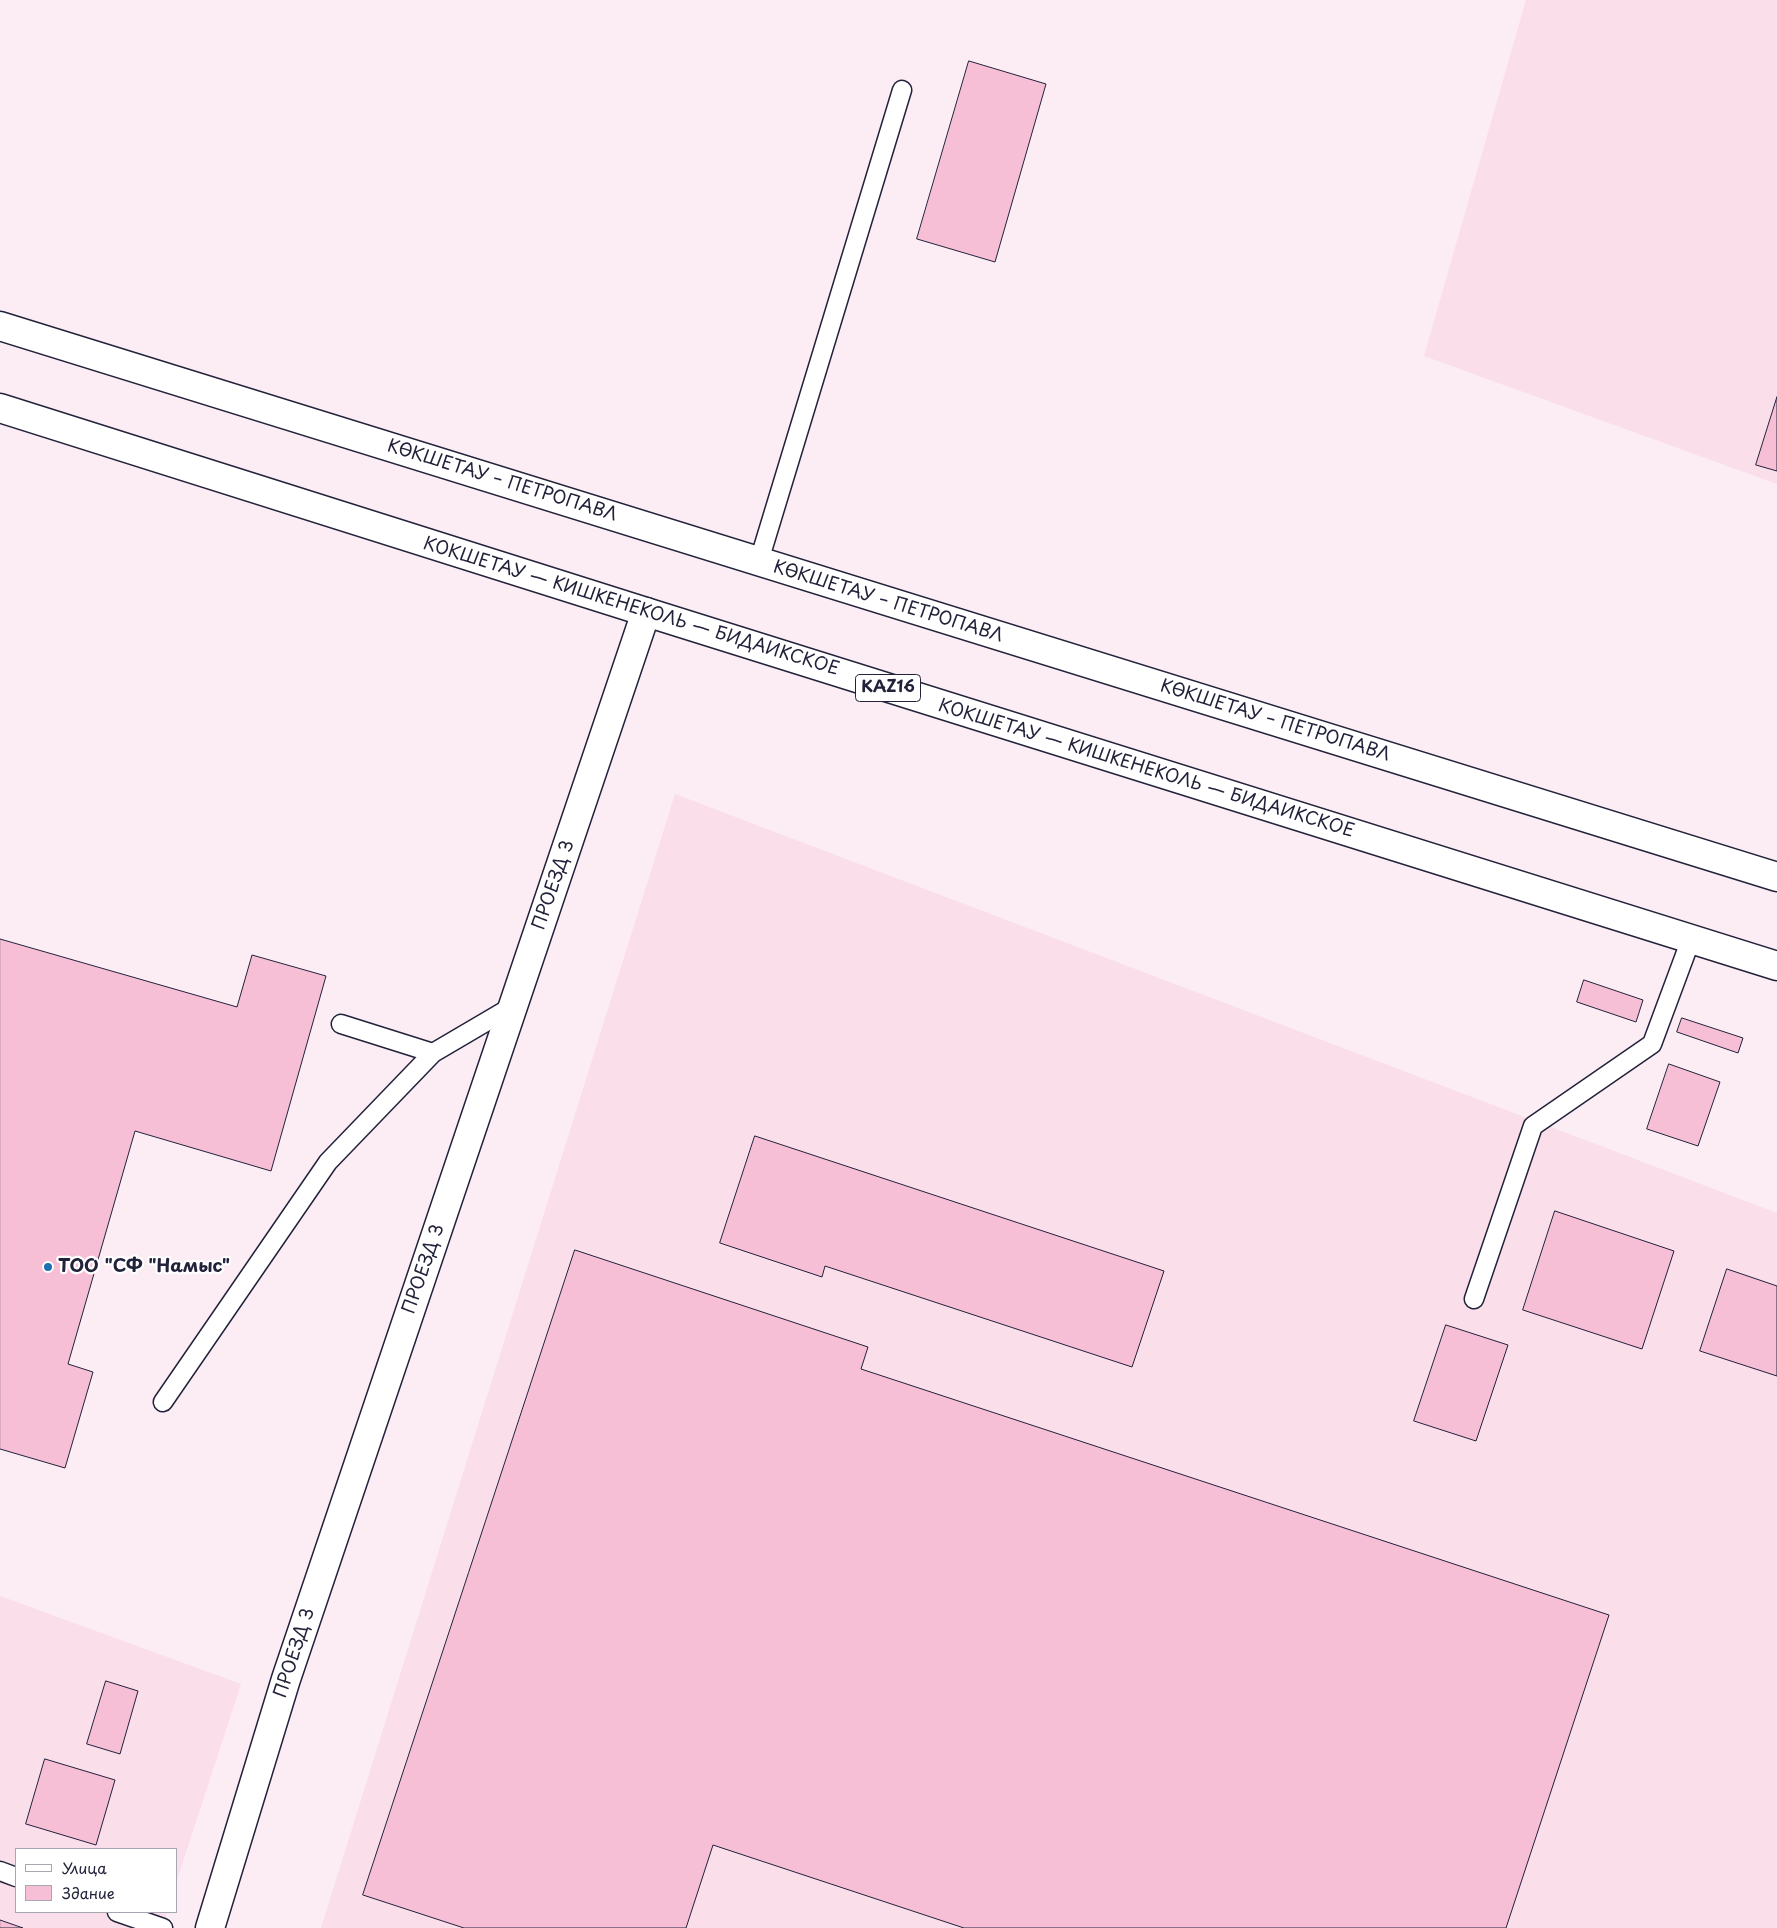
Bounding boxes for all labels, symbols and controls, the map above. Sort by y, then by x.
street label: КӨКШЕТАУ – ПЕТРОПАВЛ [385,436,619,526]
street label: КОКШЕТАУ — КИШКЕНЕКОЛЬ — БИДАИКСКОЕ [420,533,842,681]
street label: КӨКШЕТАУ – ПЕТРОПАВЛ [771,557,1005,647]
road number: KAZ16 [856,674,920,701]
street label: КӨКШЕТАУ – ПЕТРОПАВЛ [1158,676,1392,766]
street label: КОКШЕТАУ — КИШКЕНЕКОЛЬ — БИДАИКСКОЕ [935,695,1357,843]
street label: ПРОЕЗД 3 [529,837,579,933]
street label: ПРОЕЗД 3 [399,1221,449,1317]
place label: ТОО "СФ "Намыс" [58,1256,230,1278]
marker: ТОО "СФ "Намыс" [42,1261,54,1273]
street label: ПРОЕЗД 3 [270,1605,320,1701]
legend [15,1848,178,1913]
text: Улица [62,1856,107,1879]
text: Здание [62,1881,115,1904]

